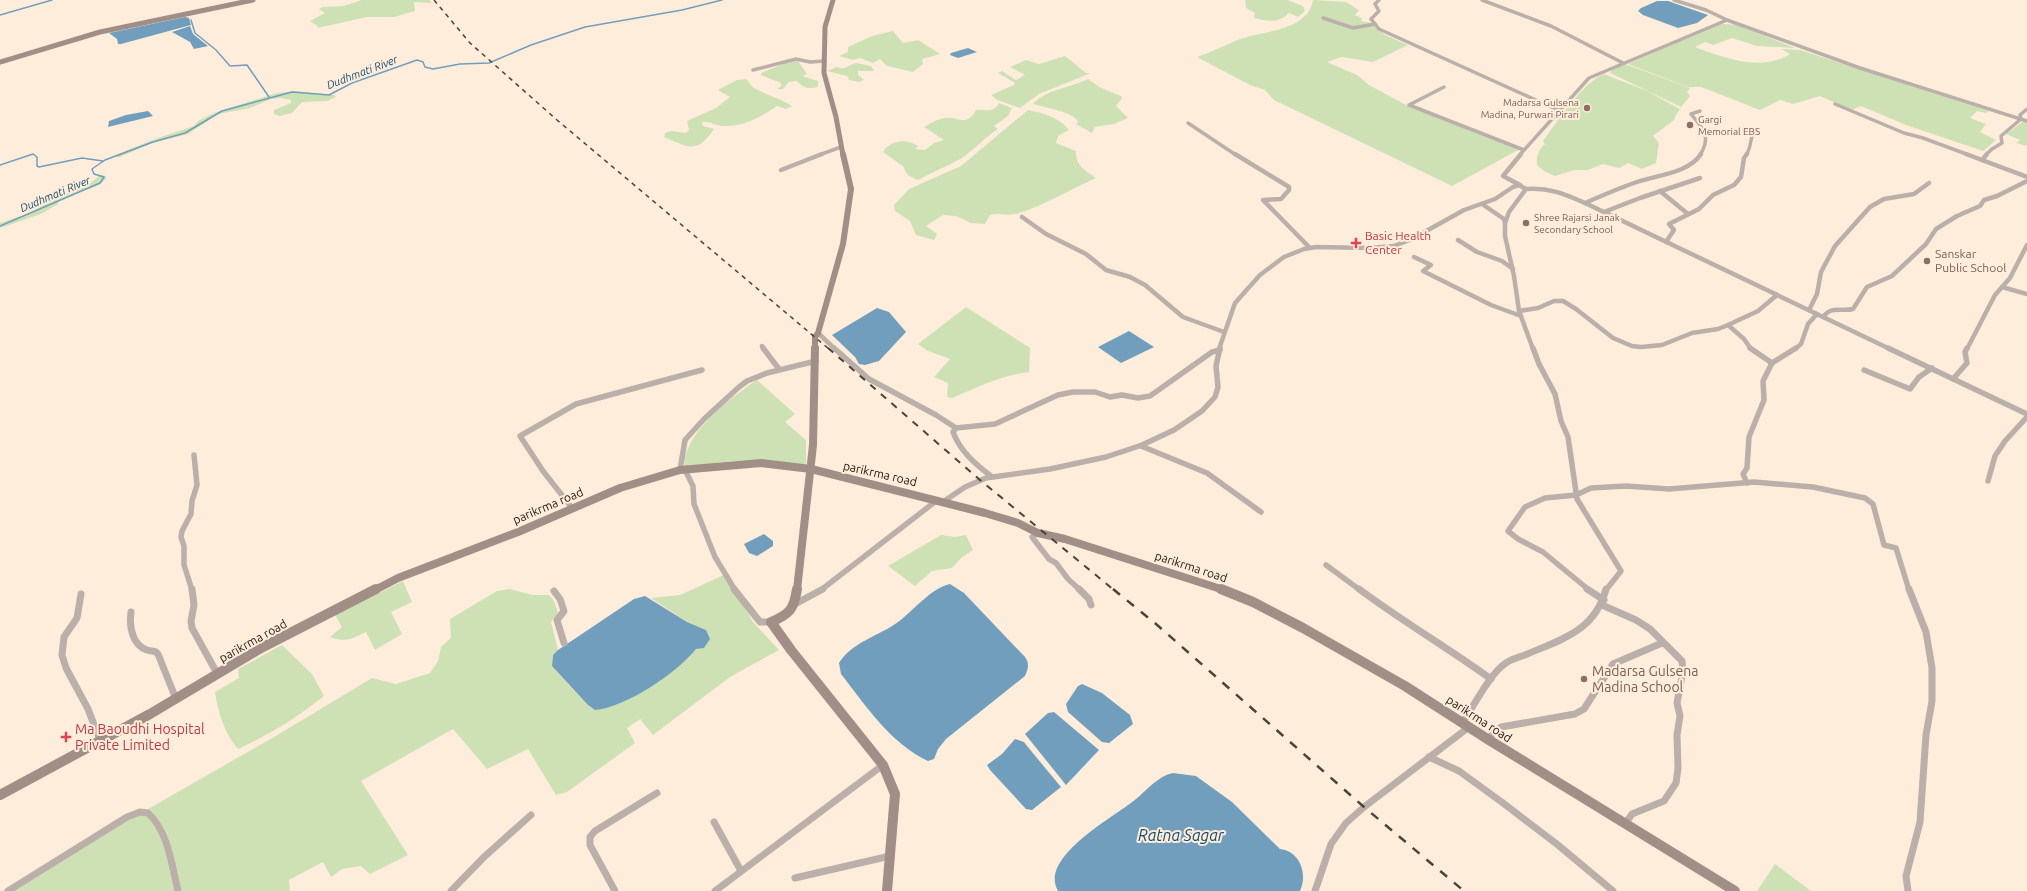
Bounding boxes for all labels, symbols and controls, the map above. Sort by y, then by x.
water label: Dudhmati River [325,53,400,91]
place label: Madarsa Gulsena Madina, Purwari Pirari [1481,97,1579,120]
marker: Madarsa Gulsena Madina, Purwari Pirari [1582,103,1592,113]
place label: Gargi Memorial EBS [1698,114,1760,137]
marker: Gargi Memorial EBS [1685,120,1695,130]
water label: Dudhmati River [18,174,93,214]
place label: Shree Rajarsi Janak Secondary School [1534,212,1620,235]
marker: Shree Rajarsi Janak Secondary School [1521,218,1531,228]
place label: Basic Health Center [1365,229,1431,256]
marker: Basic Health Center [1350,237,1362,249]
place label: Sanskar Public School [1935,247,2006,274]
marker: Sanskar Public School [1922,256,1932,266]
street label: parikrma road [842,459,918,488]
street label: parikrma road [511,485,585,526]
street label: parikrma road [1153,549,1229,584]
street label: parikrma road [217,617,289,664]
place label: Madarsa Gulsena Madina School [1592,663,1698,695]
marker: Madarsa Gulsena Madina School [1579,674,1589,684]
street label: parikrma road [1444,693,1514,745]
place label: Ma Baoudhi Hospital Private Limited [75,721,205,753]
marker: Ma Baoudhi Hospital Private Limited [60,731,72,743]
water label: Ratna Sagar [1138,826,1225,844]

